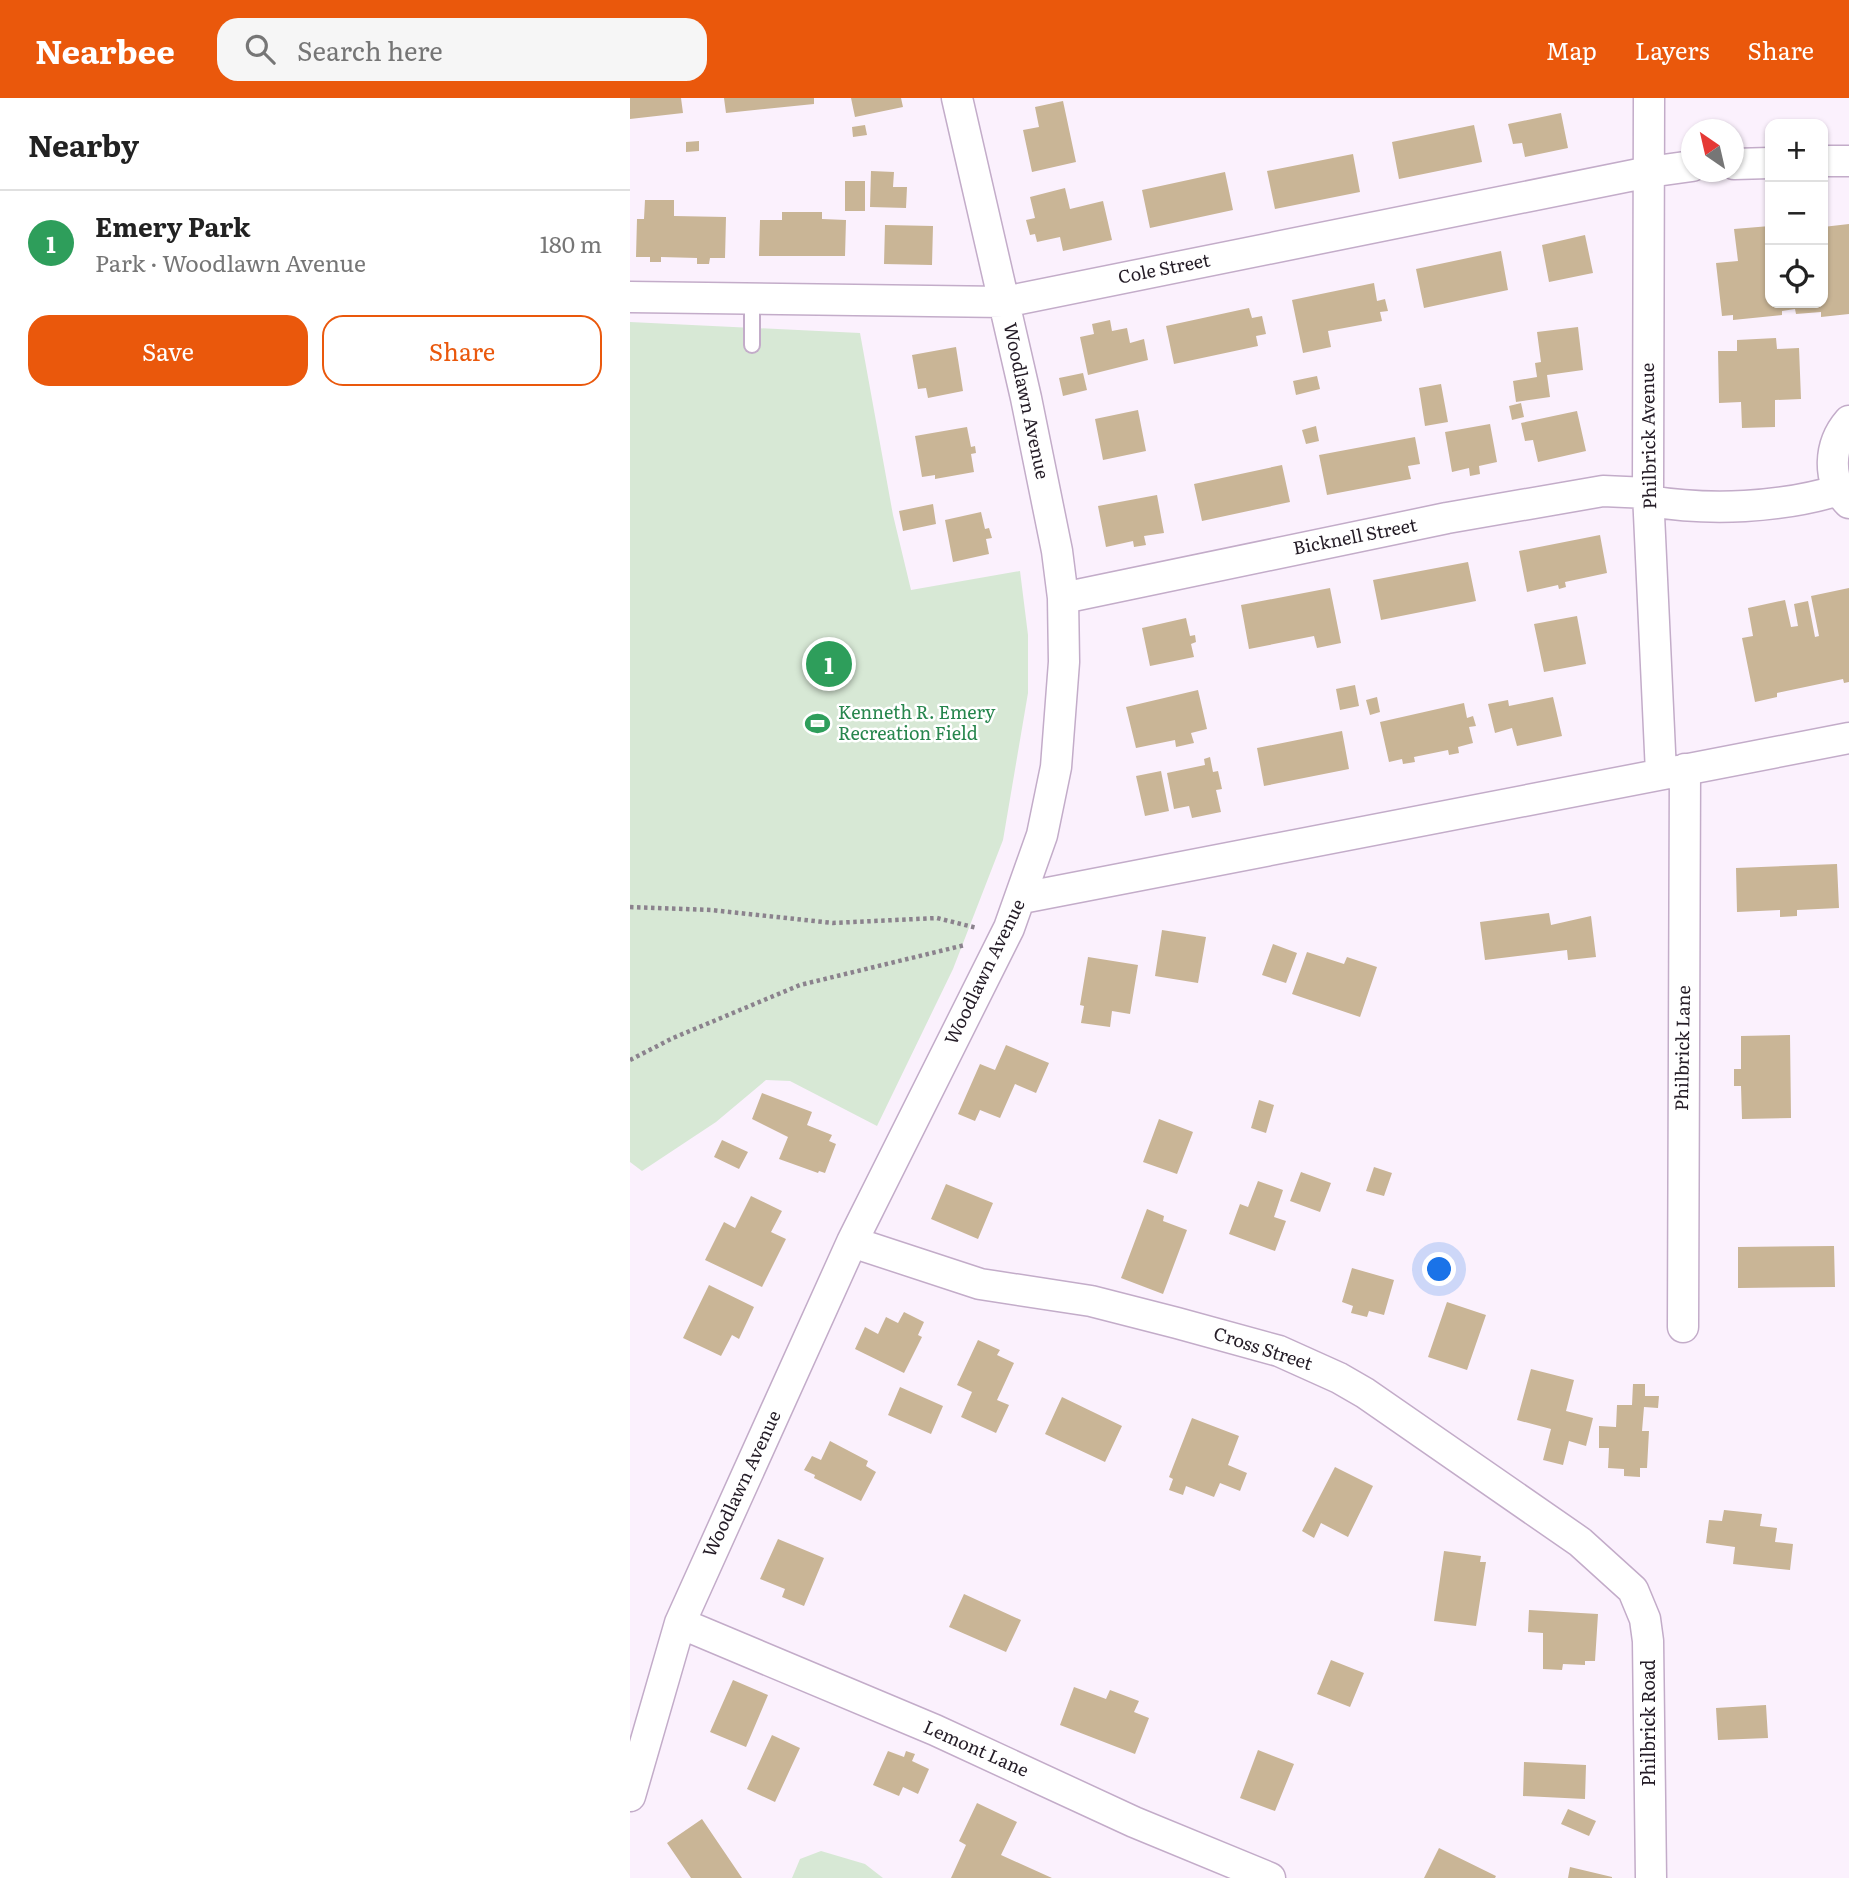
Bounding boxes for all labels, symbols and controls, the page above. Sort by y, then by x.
search box [217,18,707,81]
text: Nearbee [35,25,175,74]
icon: search [241,30,279,68]
text: Search here [297,30,443,69]
text: Map [1546,32,1597,67]
text: Layers [1635,32,1709,67]
text: Share [1747,32,1814,67]
north arrow [1681,119,1744,182]
map controls [1765,119,1828,308]
button: + [1765,119,1828,182]
text: Nearby [28,122,139,166]
button: − [1765,182,1828,245]
text: Emery Park [95,206,250,245]
text: 1 [46,226,56,260]
text: 180 m [540,226,602,260]
text: Park · Woodlawn Avenue [95,245,366,279]
street label: Cole Street [1115,245,1213,290]
button: locate [1765,245,1828,308]
button: Save [28,315,308,386]
button: Share [322,315,602,386]
street label: Woodlawn Avenue [998,320,1057,481]
street label: Philbrick Avenue [1633,362,1662,510]
street label: Bicknell Street [1290,510,1420,561]
pin: 1 [806,638,852,690]
place label: Kenneth R. Emery Recreation Field [838,698,996,746]
sports icon: Kenneth R. Emery Recreation Field [804,709,832,737]
street label: Woodlawn Avenue [937,894,1031,1049]
street label: Philbrick Lane [1667,985,1696,1111]
your location [1422,1252,1456,1286]
street label: Cross Street [1211,1319,1317,1376]
street label: Woodlawn Avenue [695,1405,787,1561]
street label: Philbrick Road [1634,1659,1661,1787]
street label: Lemont Lane [920,1712,1034,1783]

